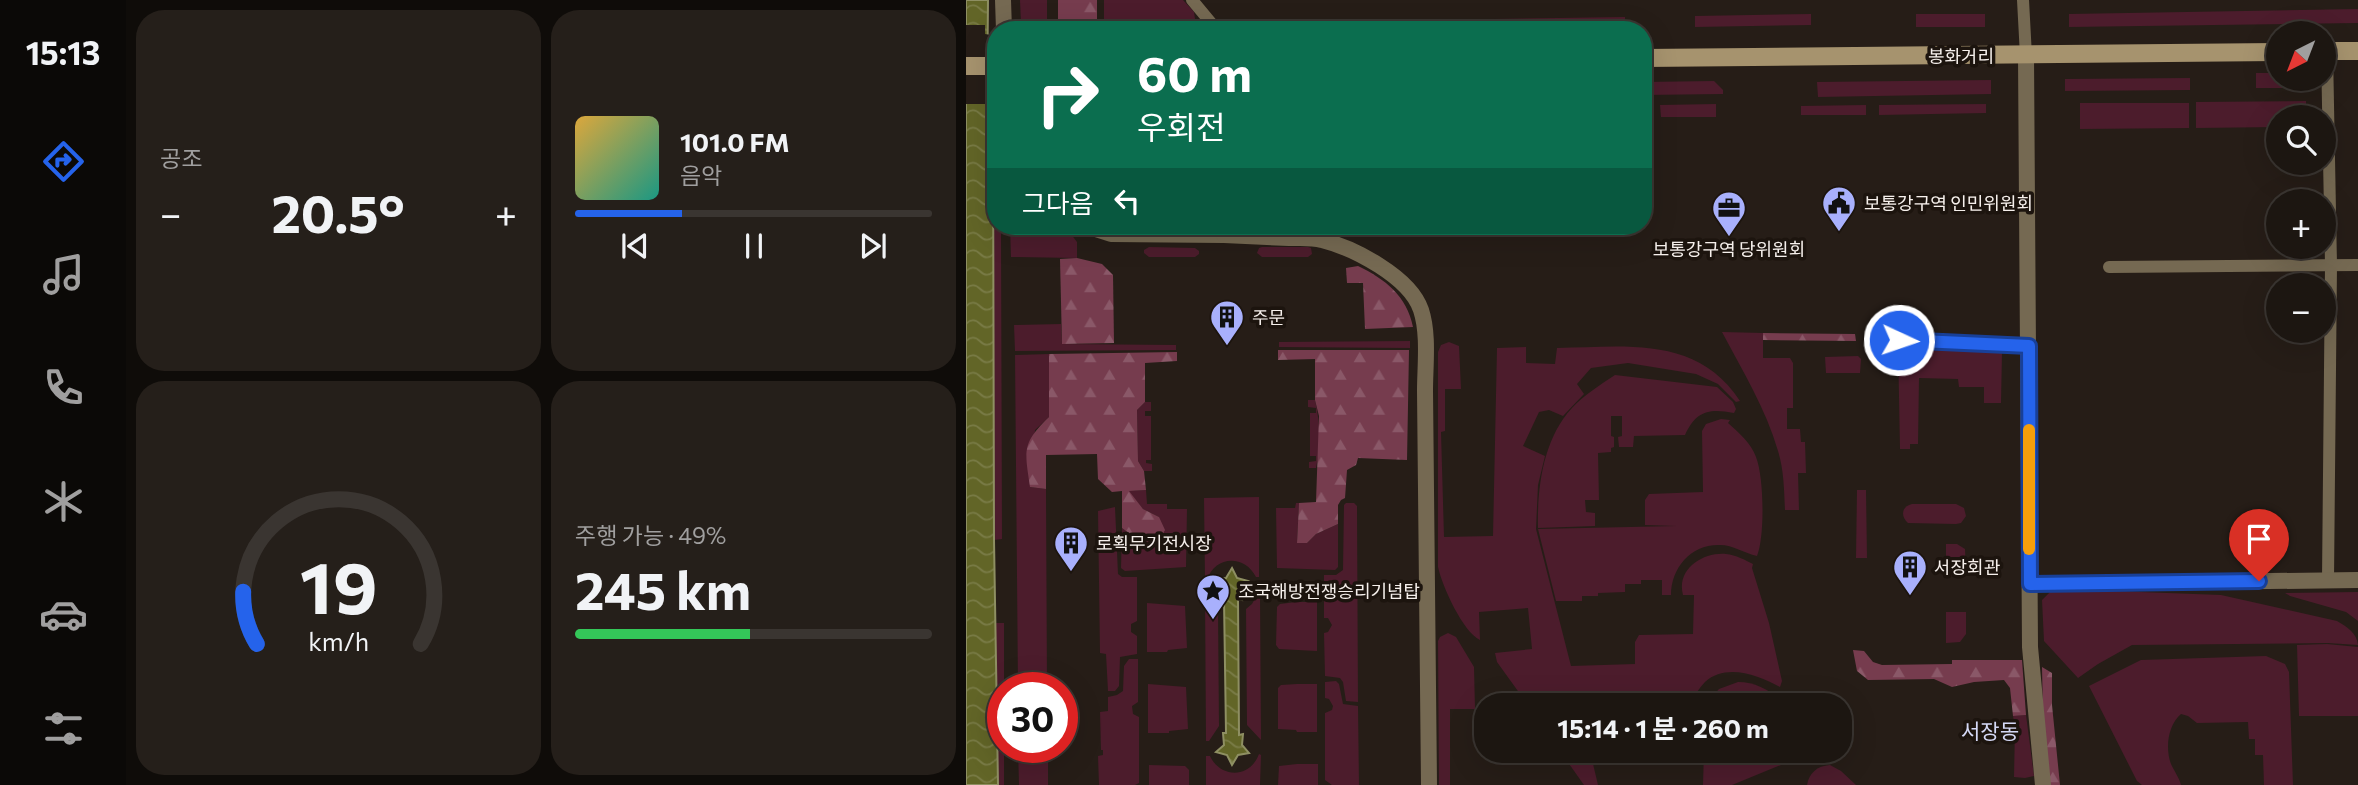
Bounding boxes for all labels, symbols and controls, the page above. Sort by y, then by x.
north arrow [2266,21,2336,91]
map controls [2266,21,2336,343]
text: 15:13 [26,32,100,72]
text: 60 m [1137,42,1252,102]
street label: 봉화거리 [1928,45,1994,67]
icon: right [1022,49,1113,140]
button: search [2266,105,2336,175]
text: 우회전 [1137,106,1225,146]
text: 101.0 FM [680,126,790,157]
icon: directions [39,137,88,186]
text: 공조 [160,144,202,172]
text: 음악 [680,161,722,189]
text: 20.5° [271,180,405,244]
icon: left [1108,182,1146,220]
public building icon: 보통강구역 인민위원회 [1820,184,1858,233]
text: 그다음 [1022,187,1094,218]
text: − [160,189,182,236]
text: + [495,189,517,236]
office icon: 보통강구역 당위원회 [1710,189,1748,238]
button: + [2266,189,2336,259]
place label: 보통강구역 인민위원회 [1864,192,2033,214]
icon: previous [616,227,654,265]
icon: pause [735,227,773,265]
icon: next [854,227,892,265]
place label: 보통강구역 당위원회 [1653,238,1805,260]
icon: music [39,250,88,299]
button: − [2266,273,2336,343]
building icon: 주문 [1208,298,1246,347]
position arrow [1862,303,1936,377]
place label: 주문 [1252,306,1285,328]
icon: phone [39,363,88,412]
icon: climate [39,477,88,526]
pin [2229,509,2289,581]
icon: arrive [2240,520,2278,558]
text: 주행 가능 · 49% [575,521,726,549]
building icon: 로획무기전시장 [1052,524,1090,573]
place label: 로획무기전시장 [1096,532,1212,554]
text: 19 [300,540,377,629]
building icon: 서장회관 [1891,548,1929,597]
place label: 서장회관 [1934,556,2001,578]
text: 245 km [575,557,751,621]
place icon: 조국해방전쟁승리기념탑 [1194,572,1232,621]
place label: 조국해방전쟁승리기념탑 [1238,580,1420,602]
icon: car [39,590,88,639]
text: km/h [308,626,369,656]
speed limit sign: 30 [987,672,1078,763]
icon: filters [39,704,88,753]
text: 15:14 · 1 분 · 260 m [1557,712,1769,743]
district label: 서장동 [1961,718,2019,743]

